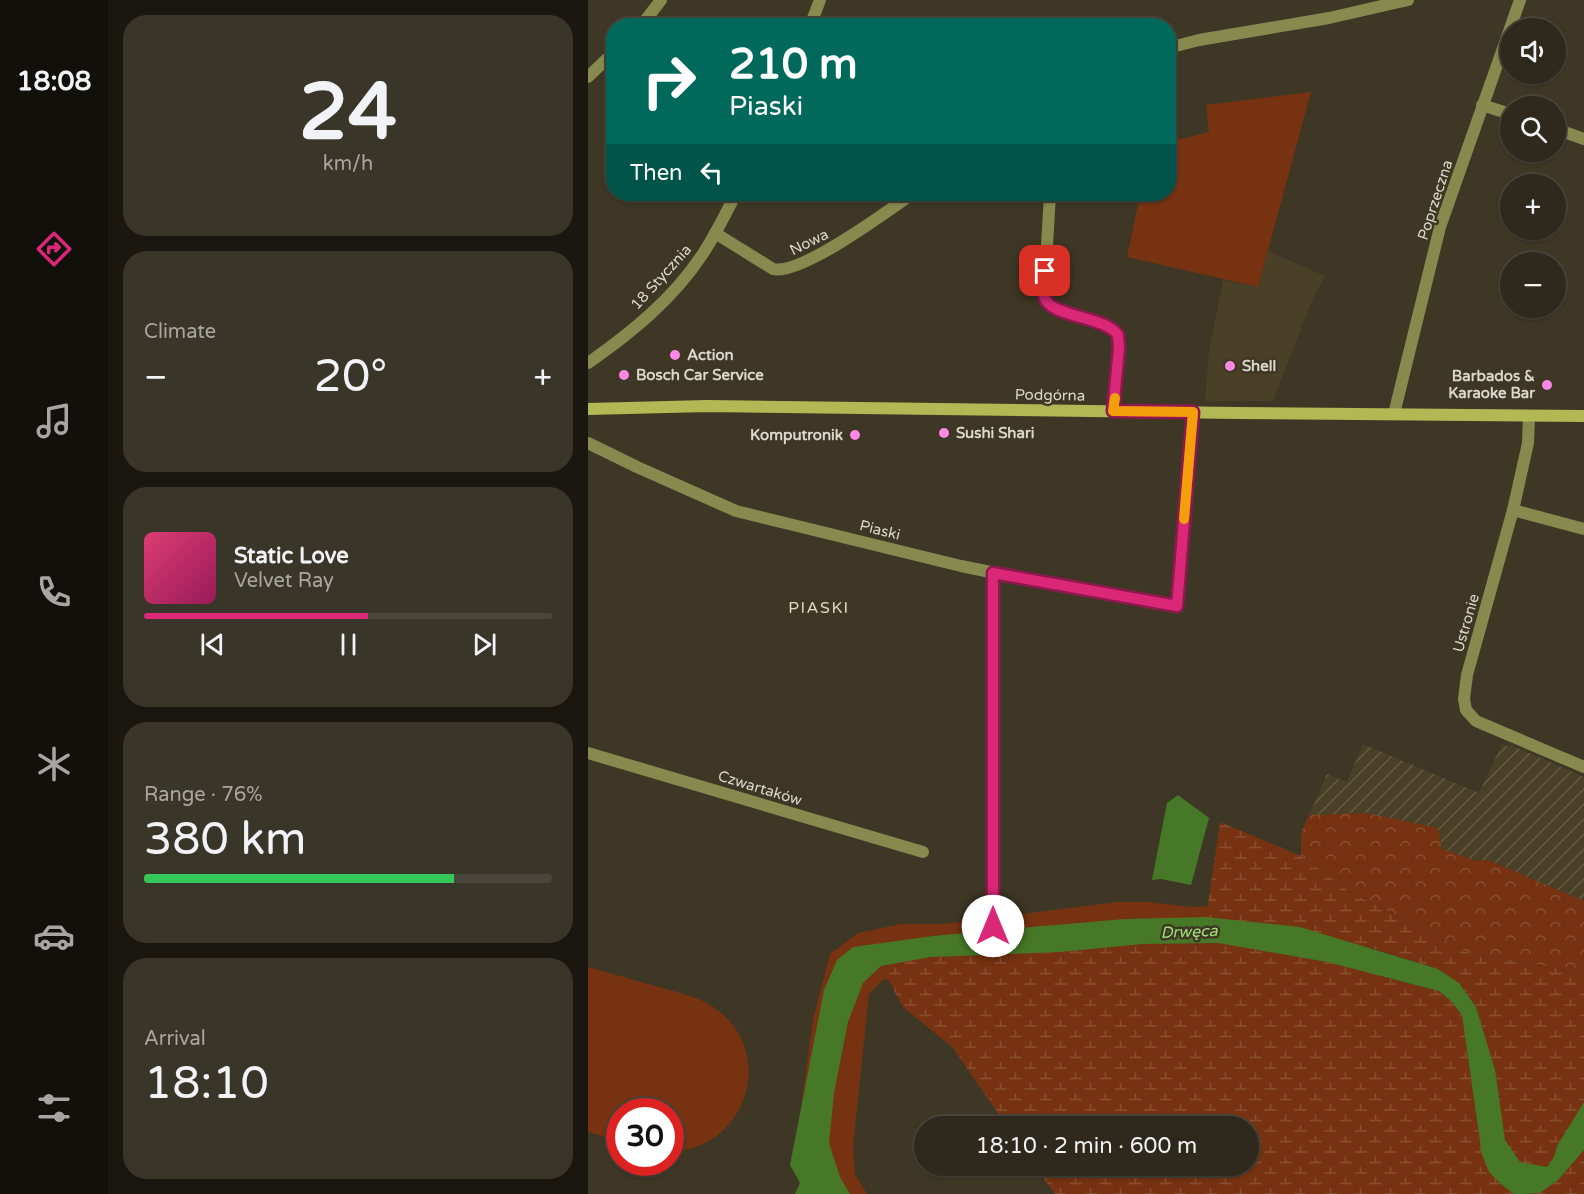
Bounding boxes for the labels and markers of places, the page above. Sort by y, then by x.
pin [1019,245,1070,296]
place label: Action [687,346,734,364]
marker: Action [668,348,682,362]
place label: Shell [1242,357,1276,375]
marker: Shell [1223,359,1237,373]
place label: Bosch Car Service [636,366,764,384]
place label: Barbados & Karaoke Bar [1448,367,1535,402]
marker: Bosch Car Service [617,368,631,382]
marker: Barbados & Karaoke Bar [1540,378,1554,392]
place label: Sushi Shari [956,424,1034,442]
place label: Komputronik [750,426,843,445]
marker: Sushi Shari [937,426,951,440]
marker: Komputronik [848,428,862,442]

